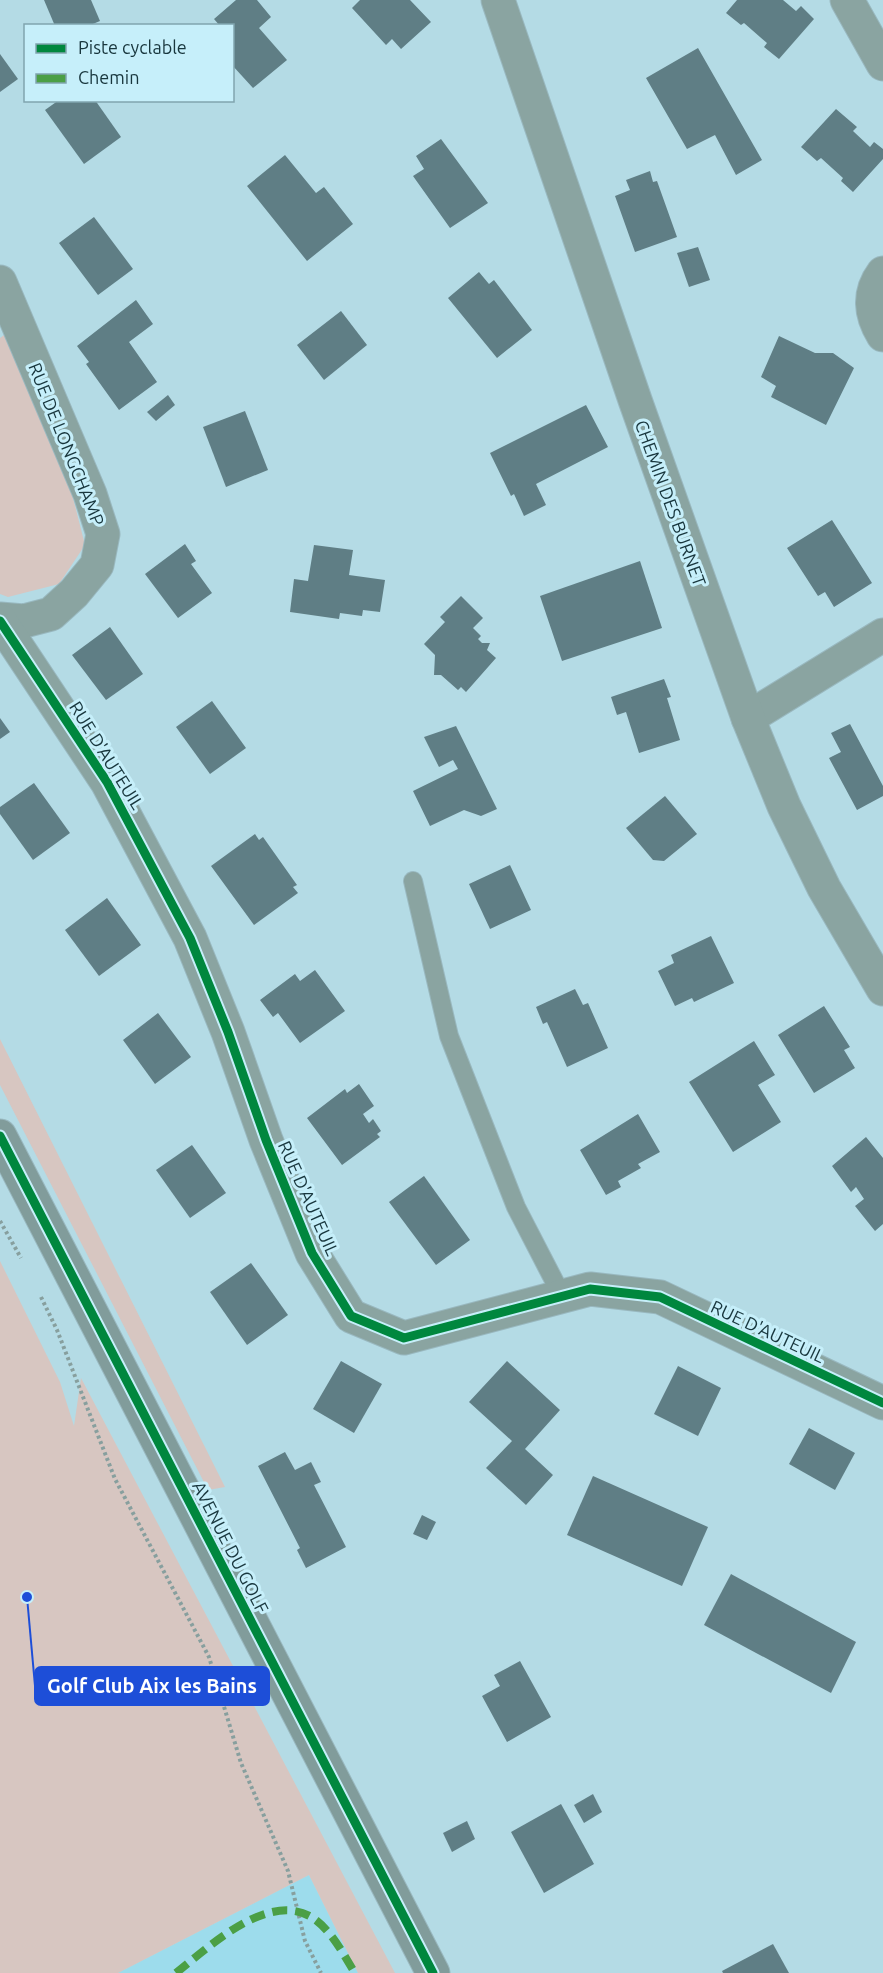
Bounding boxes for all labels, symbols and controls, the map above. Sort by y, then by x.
legend [24,24,234,102]
text: Piste cyclable [78,37,187,57]
text: Chemin [78,67,139,87]
street label: RUE DE LONGCHAMP [25,360,109,528]
street label: CHEMIN DES BURNET [632,417,710,589]
street label: RUE D'AUTEUIL [66,697,148,813]
street label: RUE D'AUTEUIL [275,1138,343,1258]
street label: RUE D'AUTEUIL [708,1296,828,1366]
street label: AVENUE DU GOLF [189,1478,273,1616]
callout: Golf Club Aix les Bains [35,1667,269,1705]
text: Golf Club Aix les Bains [47,1674,257,1697]

